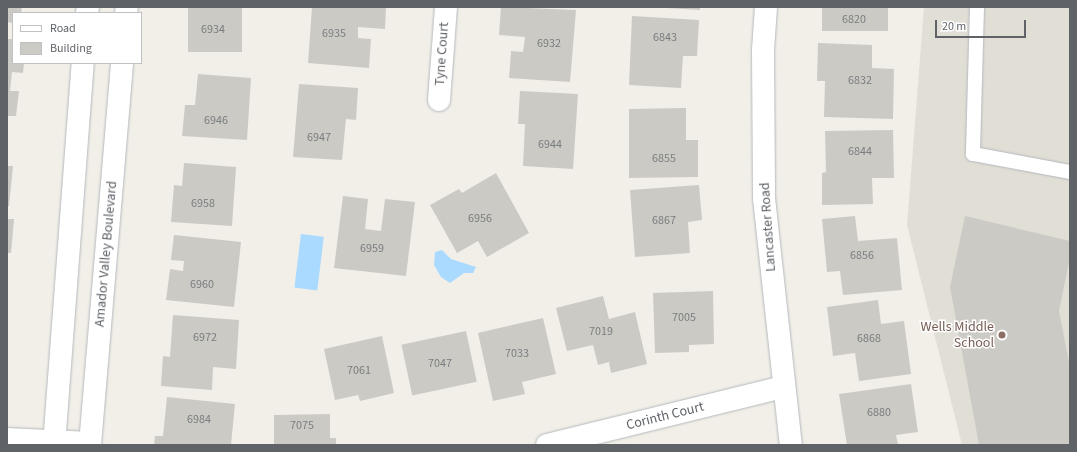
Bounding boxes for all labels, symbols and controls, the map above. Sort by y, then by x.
legend [12,12,142,64]
scale bar [937,12,1028,38]
house number: 6820 [842,13,866,27]
text: 20 m [942,18,966,35]
text: Road [50,20,76,37]
street label: Tyne Court [431,22,453,86]
house number: 6934 [201,23,225,37]
house number: 6935 [322,27,346,41]
house number: 6843 [653,31,677,45]
house number: 6932 [537,37,561,51]
text: Building [50,40,92,57]
house number: 6832 [848,74,872,88]
house number: 6946 [204,114,228,128]
house number: 6947 [307,131,331,145]
house number: 6944 [538,138,562,152]
house number: 6844 [848,145,872,159]
house number: 6855 [652,152,676,166]
street label: Amador Valley Boulevard [91,180,121,328]
street label: Lancaster Road [756,182,780,272]
house number: 6958 [191,197,215,211]
house number: 6956 [468,212,492,226]
house number: 6867 [652,214,676,228]
house number: 6959 [360,242,384,256]
house number: 6856 [850,249,874,263]
house number: 6960 [190,278,214,292]
house number: 7005 [672,311,696,325]
place label: Wells Middle School [921,319,994,352]
house number: 7019 [589,325,613,339]
marker: Wells Middle School [997,330,1007,340]
house number: 6972 [193,331,217,345]
house number: 6868 [857,332,881,346]
house number: 7033 [505,347,529,361]
house number: 7047 [428,357,452,371]
house number: 7061 [347,364,371,378]
street label: Corinth Court [624,398,706,434]
house number: 6880 [867,406,891,420]
house number: 6984 [187,413,211,427]
house number: 7075 [290,419,314,433]

